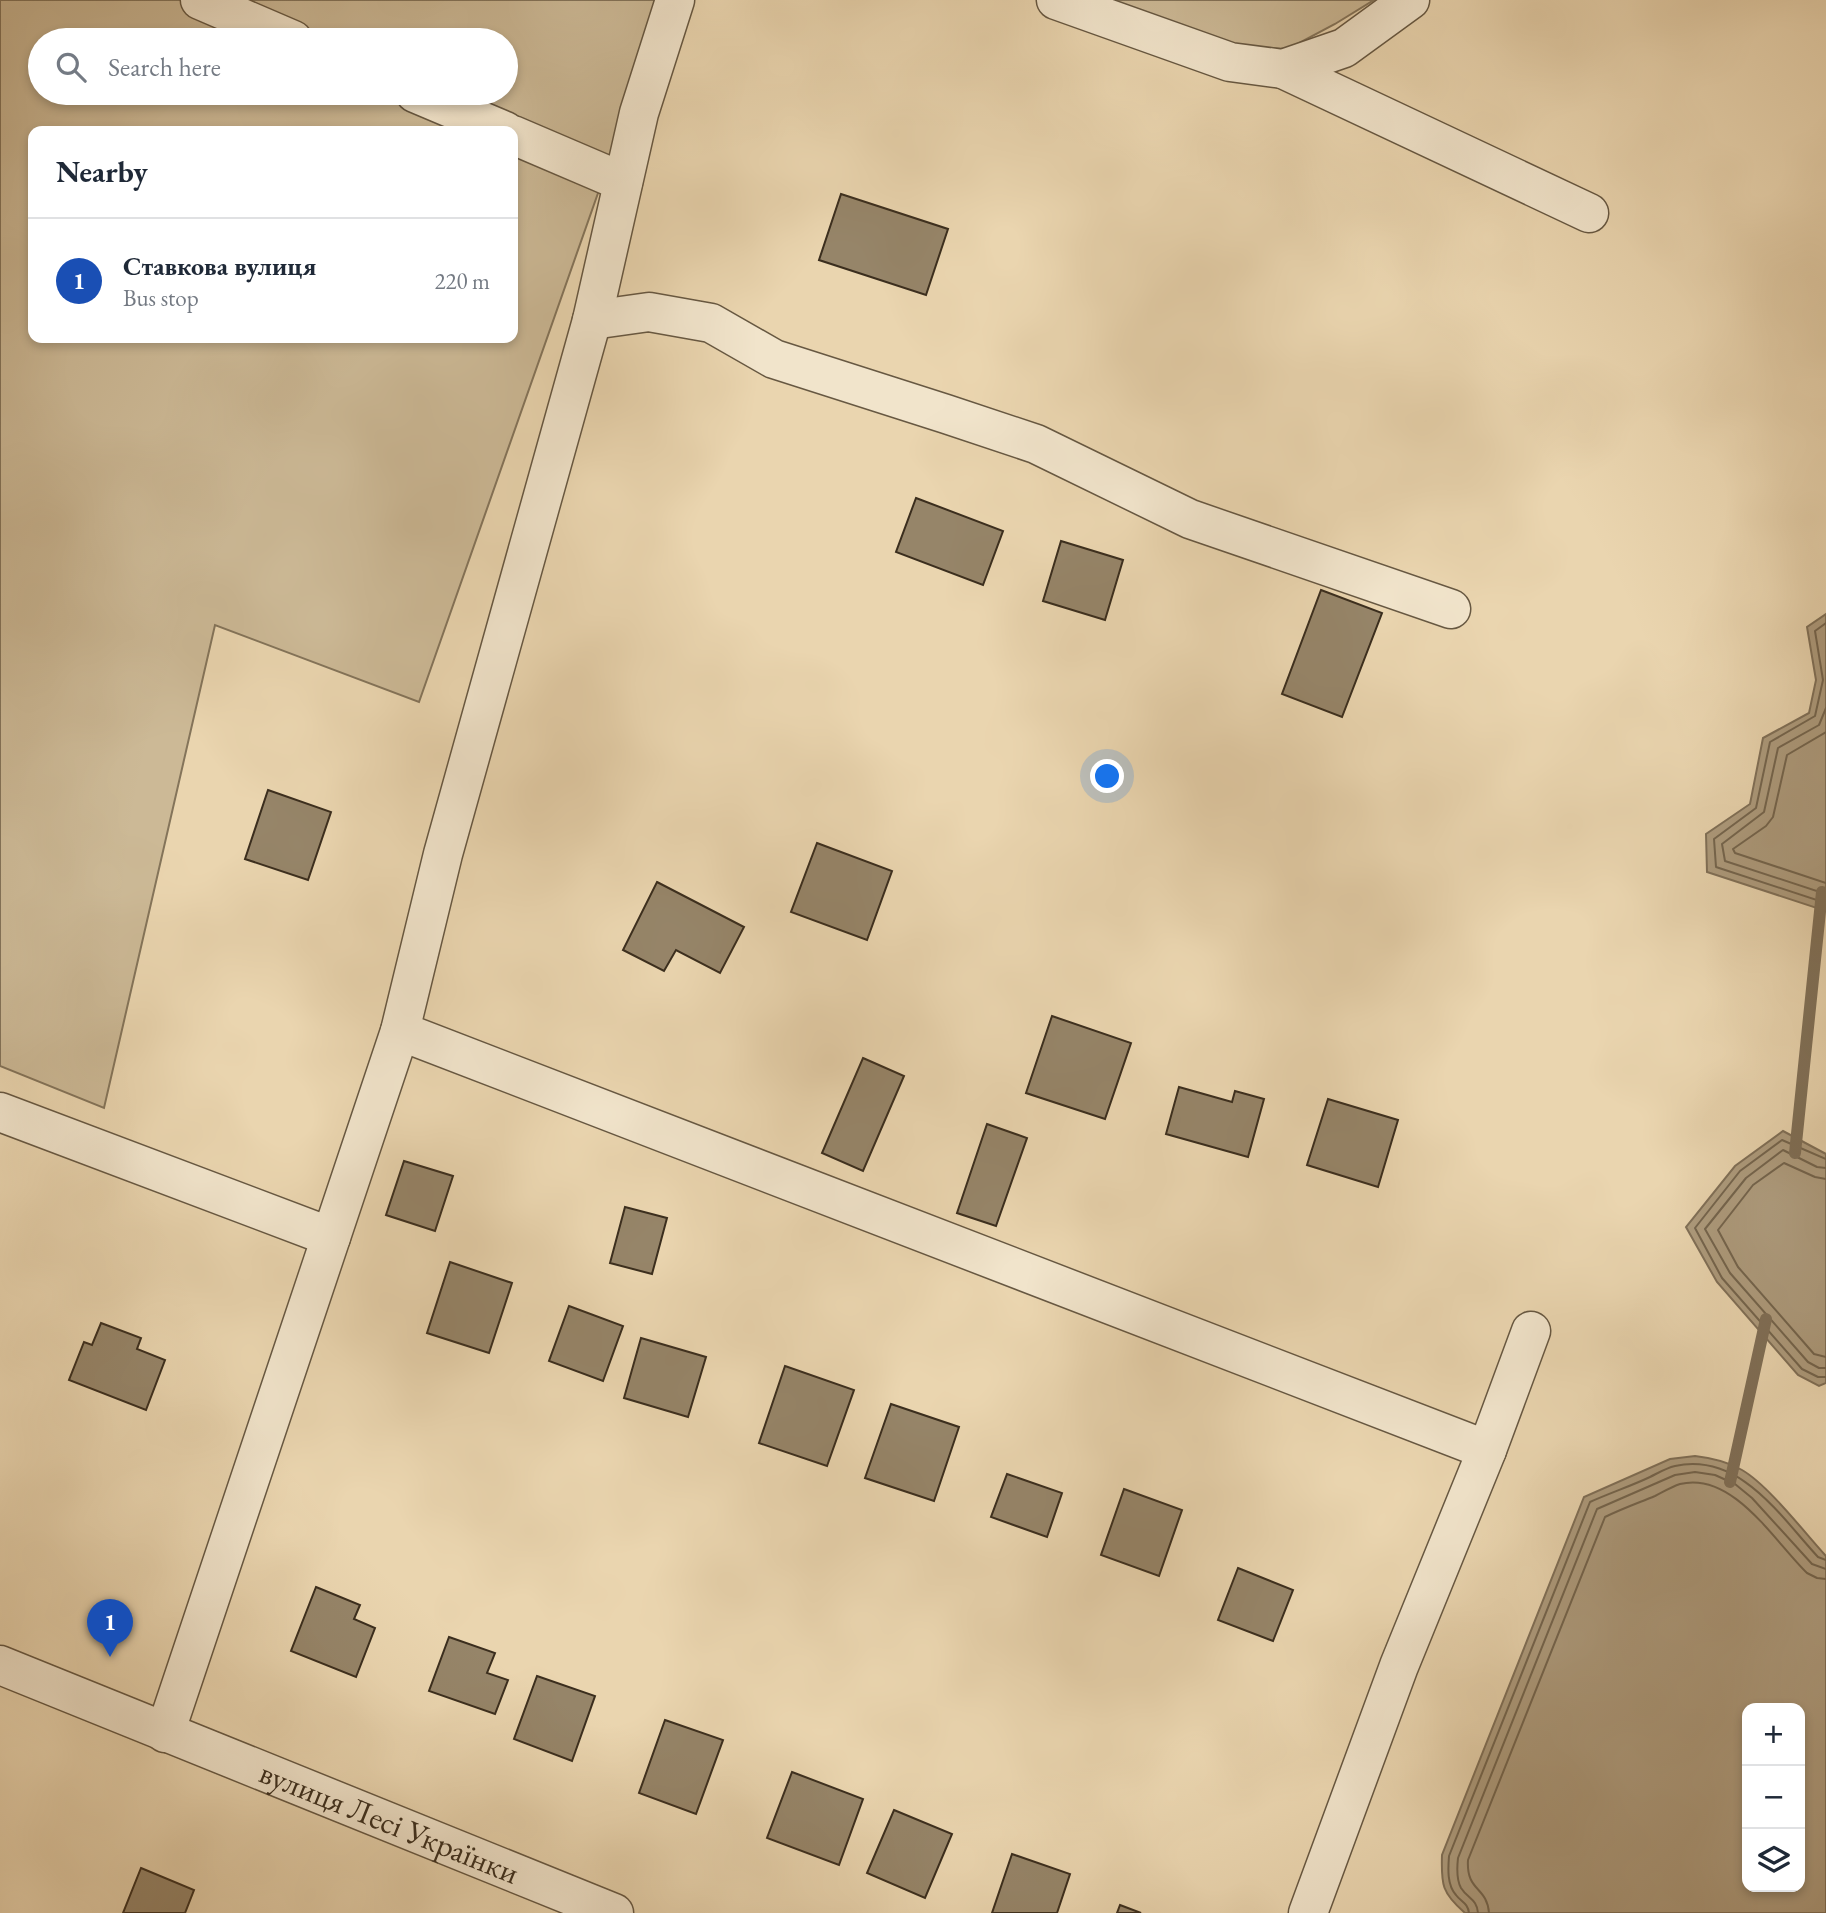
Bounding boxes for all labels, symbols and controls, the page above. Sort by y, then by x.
search box [28,28,518,105]
icon: search [52,48,90,86]
text: Search here [108,50,221,84]
text: Nearby [56,152,148,191]
text: Ставкова вулиця [123,249,316,283]
text: 1 [73,266,85,296]
text: 220 m [434,266,490,296]
text: Bus stop [123,283,199,313]
your location [1090,759,1124,793]
pin: 1 [87,1599,133,1657]
map controls [1742,1703,1805,1892]
button: + [1742,1703,1805,1766]
street label: вулиця Лесі Українки [253,1751,525,1894]
button: − [1742,1766,1805,1829]
button: layers [1742,1829,1805,1892]

